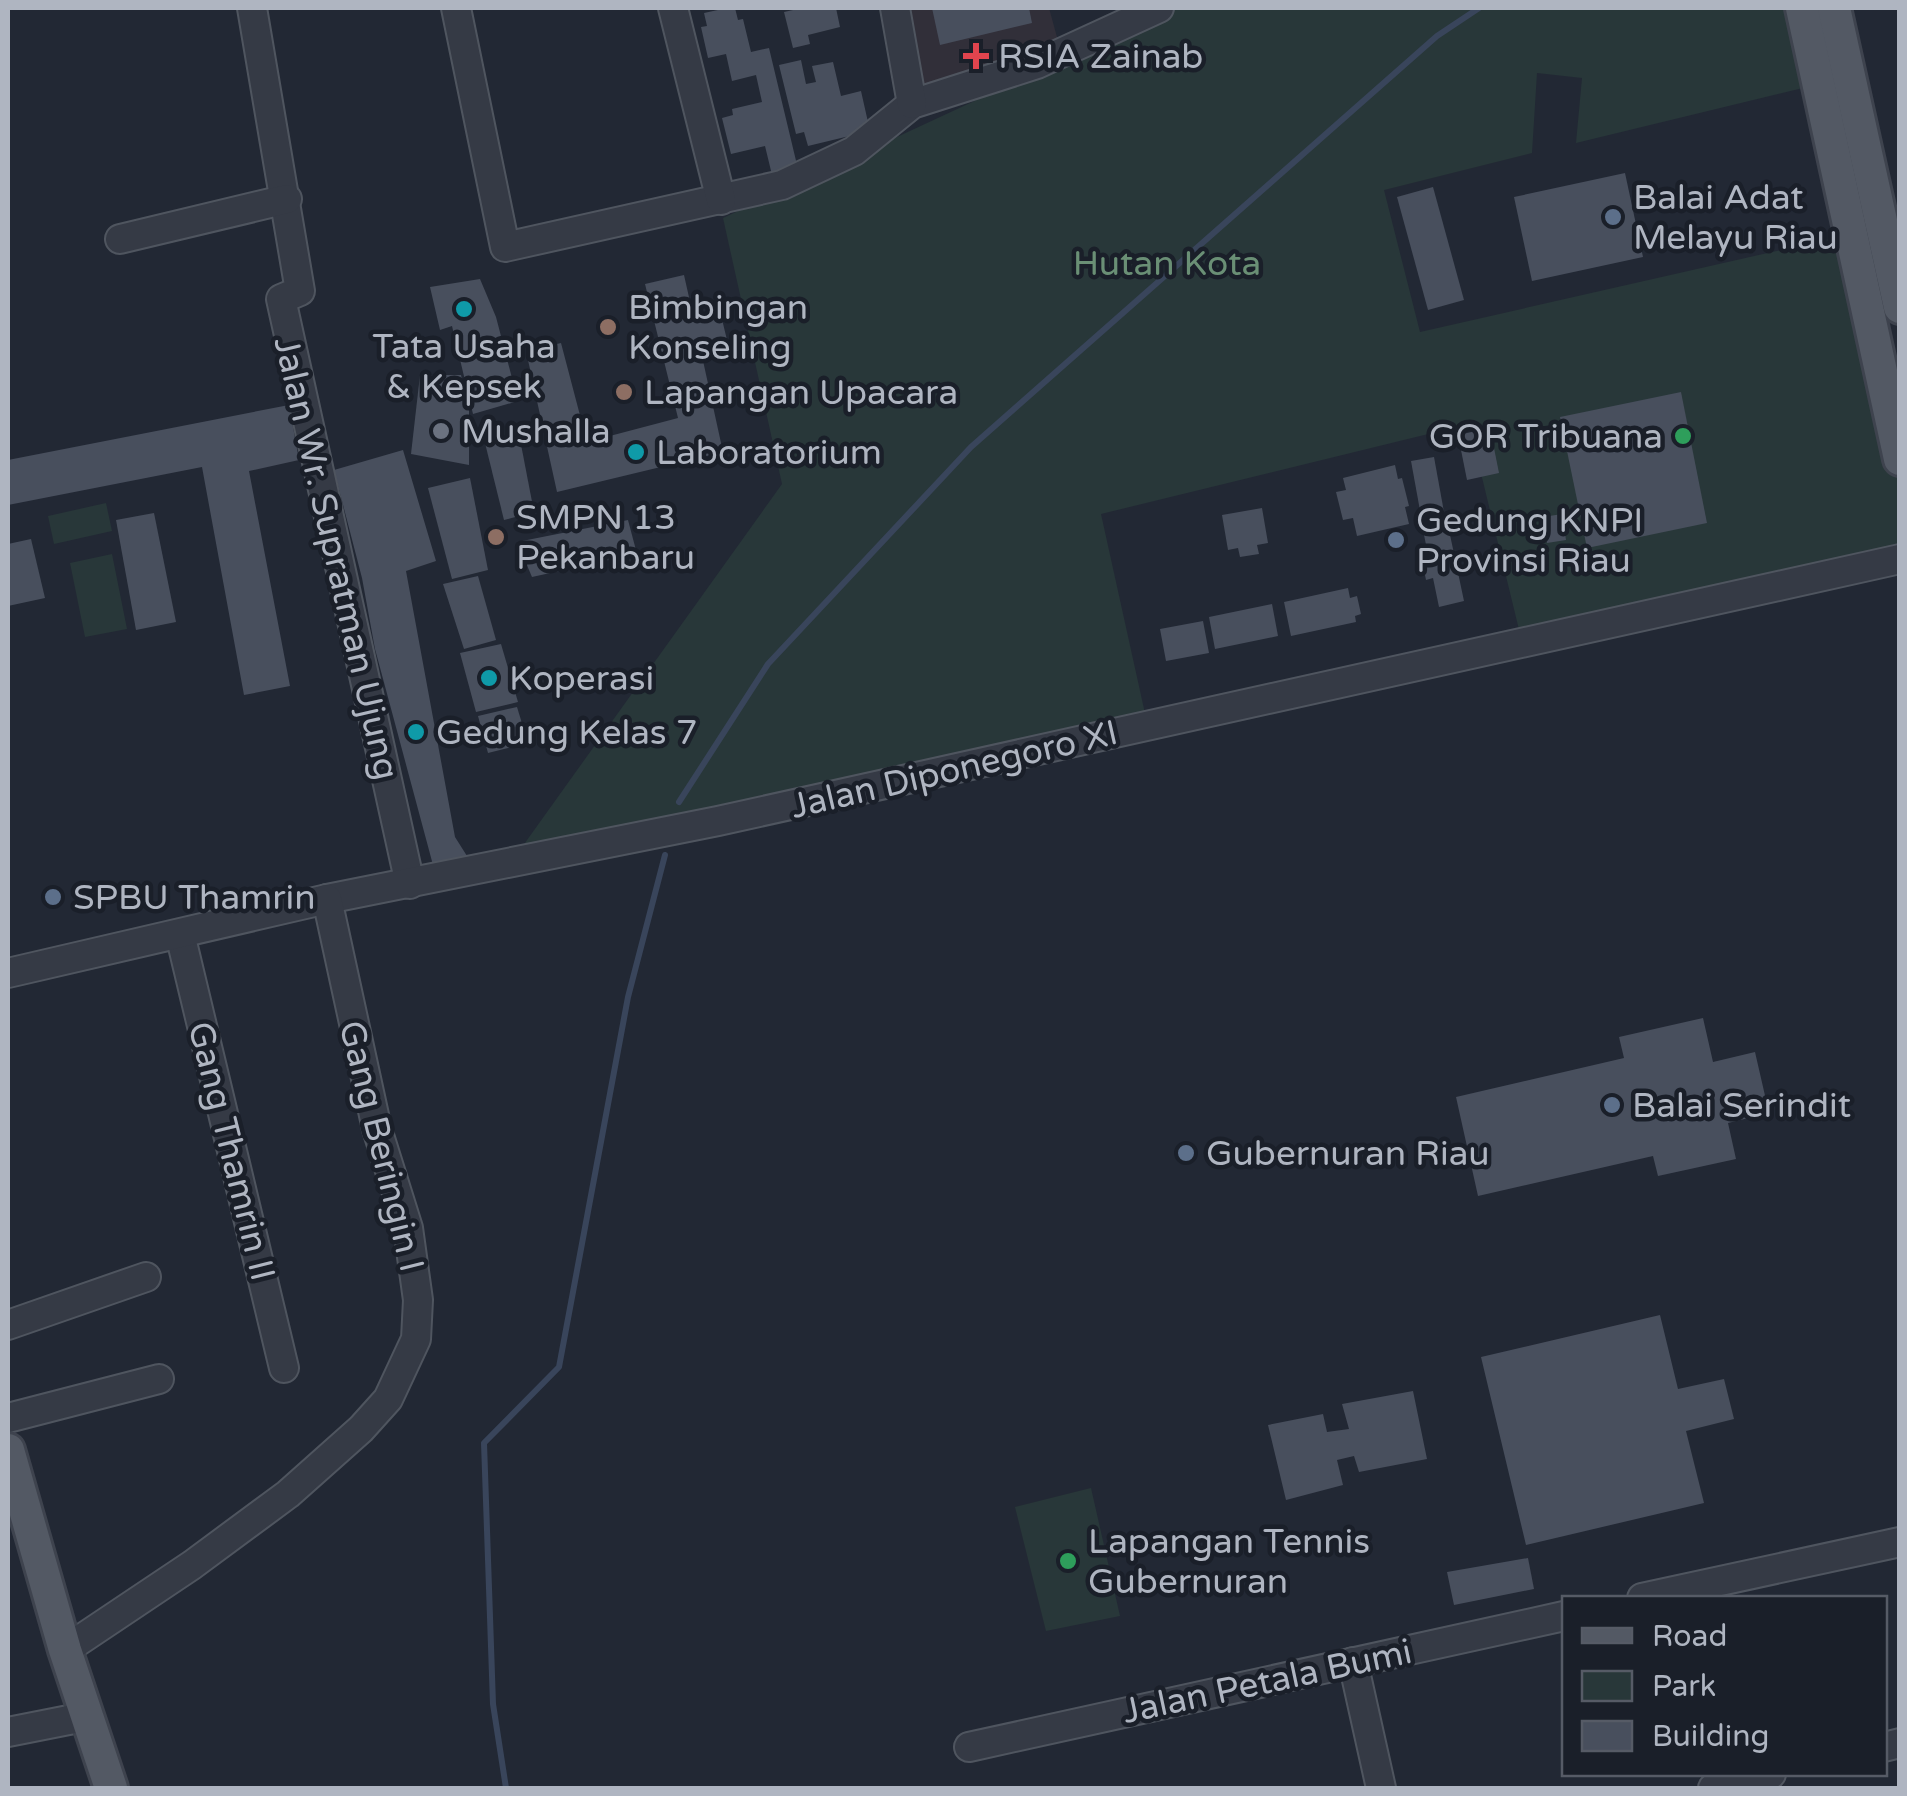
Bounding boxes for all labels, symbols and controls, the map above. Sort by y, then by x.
place label: RSIA Zainab [998,36,1203,78]
marker: RSIA Zainab [963,43,989,69]
place label: Balai Adat Melayu Riau [1633,177,1838,259]
marker: Balai Adat Melayu Riau [1602,206,1624,228]
park label: Hutan Kota [1073,243,1261,285]
place label: Bimbingan Konseling [628,287,808,369]
marker: Tata Usaha & Kepsek [453,298,475,320]
marker: Bimbingan Konseling [597,316,619,338]
place label: Tata Usaha & Kepsek [372,326,556,408]
street label: Jalan Wr. Supratman Ujung [265,333,407,784]
place label: Lapangan Upacara [644,372,958,414]
marker: Lapangan Upacara [613,381,635,403]
place label: Mushalla [461,411,611,453]
place label: GOR Tribuana [1429,416,1663,458]
marker: Mushalla [430,420,452,442]
marker: GOR Tribuana [1672,425,1694,447]
place label: Laboratorium [656,432,882,474]
marker: Laboratorium [625,441,647,463]
place label: SMPN 13 Pekanbaru [516,497,695,579]
place label: Gedung KNPI Provinsi Riau [1416,500,1643,582]
marker: SMPN 13 Pekanbaru [485,526,507,548]
marker: Gedung KNPI Provinsi Riau [1385,529,1407,551]
place label: Koperasi [509,658,654,700]
marker: Koperasi [478,667,500,689]
place label: Gedung Kelas 7 [436,712,698,754]
street label: Jalan Diponegoro XI [787,712,1122,828]
marker: Gedung Kelas 7 [405,721,427,743]
place label: SPBU Thamrin [73,877,316,919]
marker: SPBU Thamrin [42,886,64,908]
street label: Gang Beringin I [330,1016,433,1276]
street label: Gang Thamrin II [179,1017,284,1285]
place label: Balai Serindit [1632,1085,1851,1127]
marker: Balai Serindit [1601,1094,1623,1116]
place label: Gubernuran Riau [1206,1133,1490,1175]
marker: Gubernuran Riau [1175,1142,1197,1164]
place label: Lapangan Tennis Gubernuran [1088,1521,1370,1603]
marker: Lapangan Tennis Gubernuran [1057,1550,1079,1572]
legend [1562,1596,1887,1776]
text: Road [1652,1618,1727,1655]
street label: Jalan Petala Bumi [1119,1631,1416,1733]
text: Park [1652,1668,1716,1705]
text: Building [1652,1718,1769,1755]

